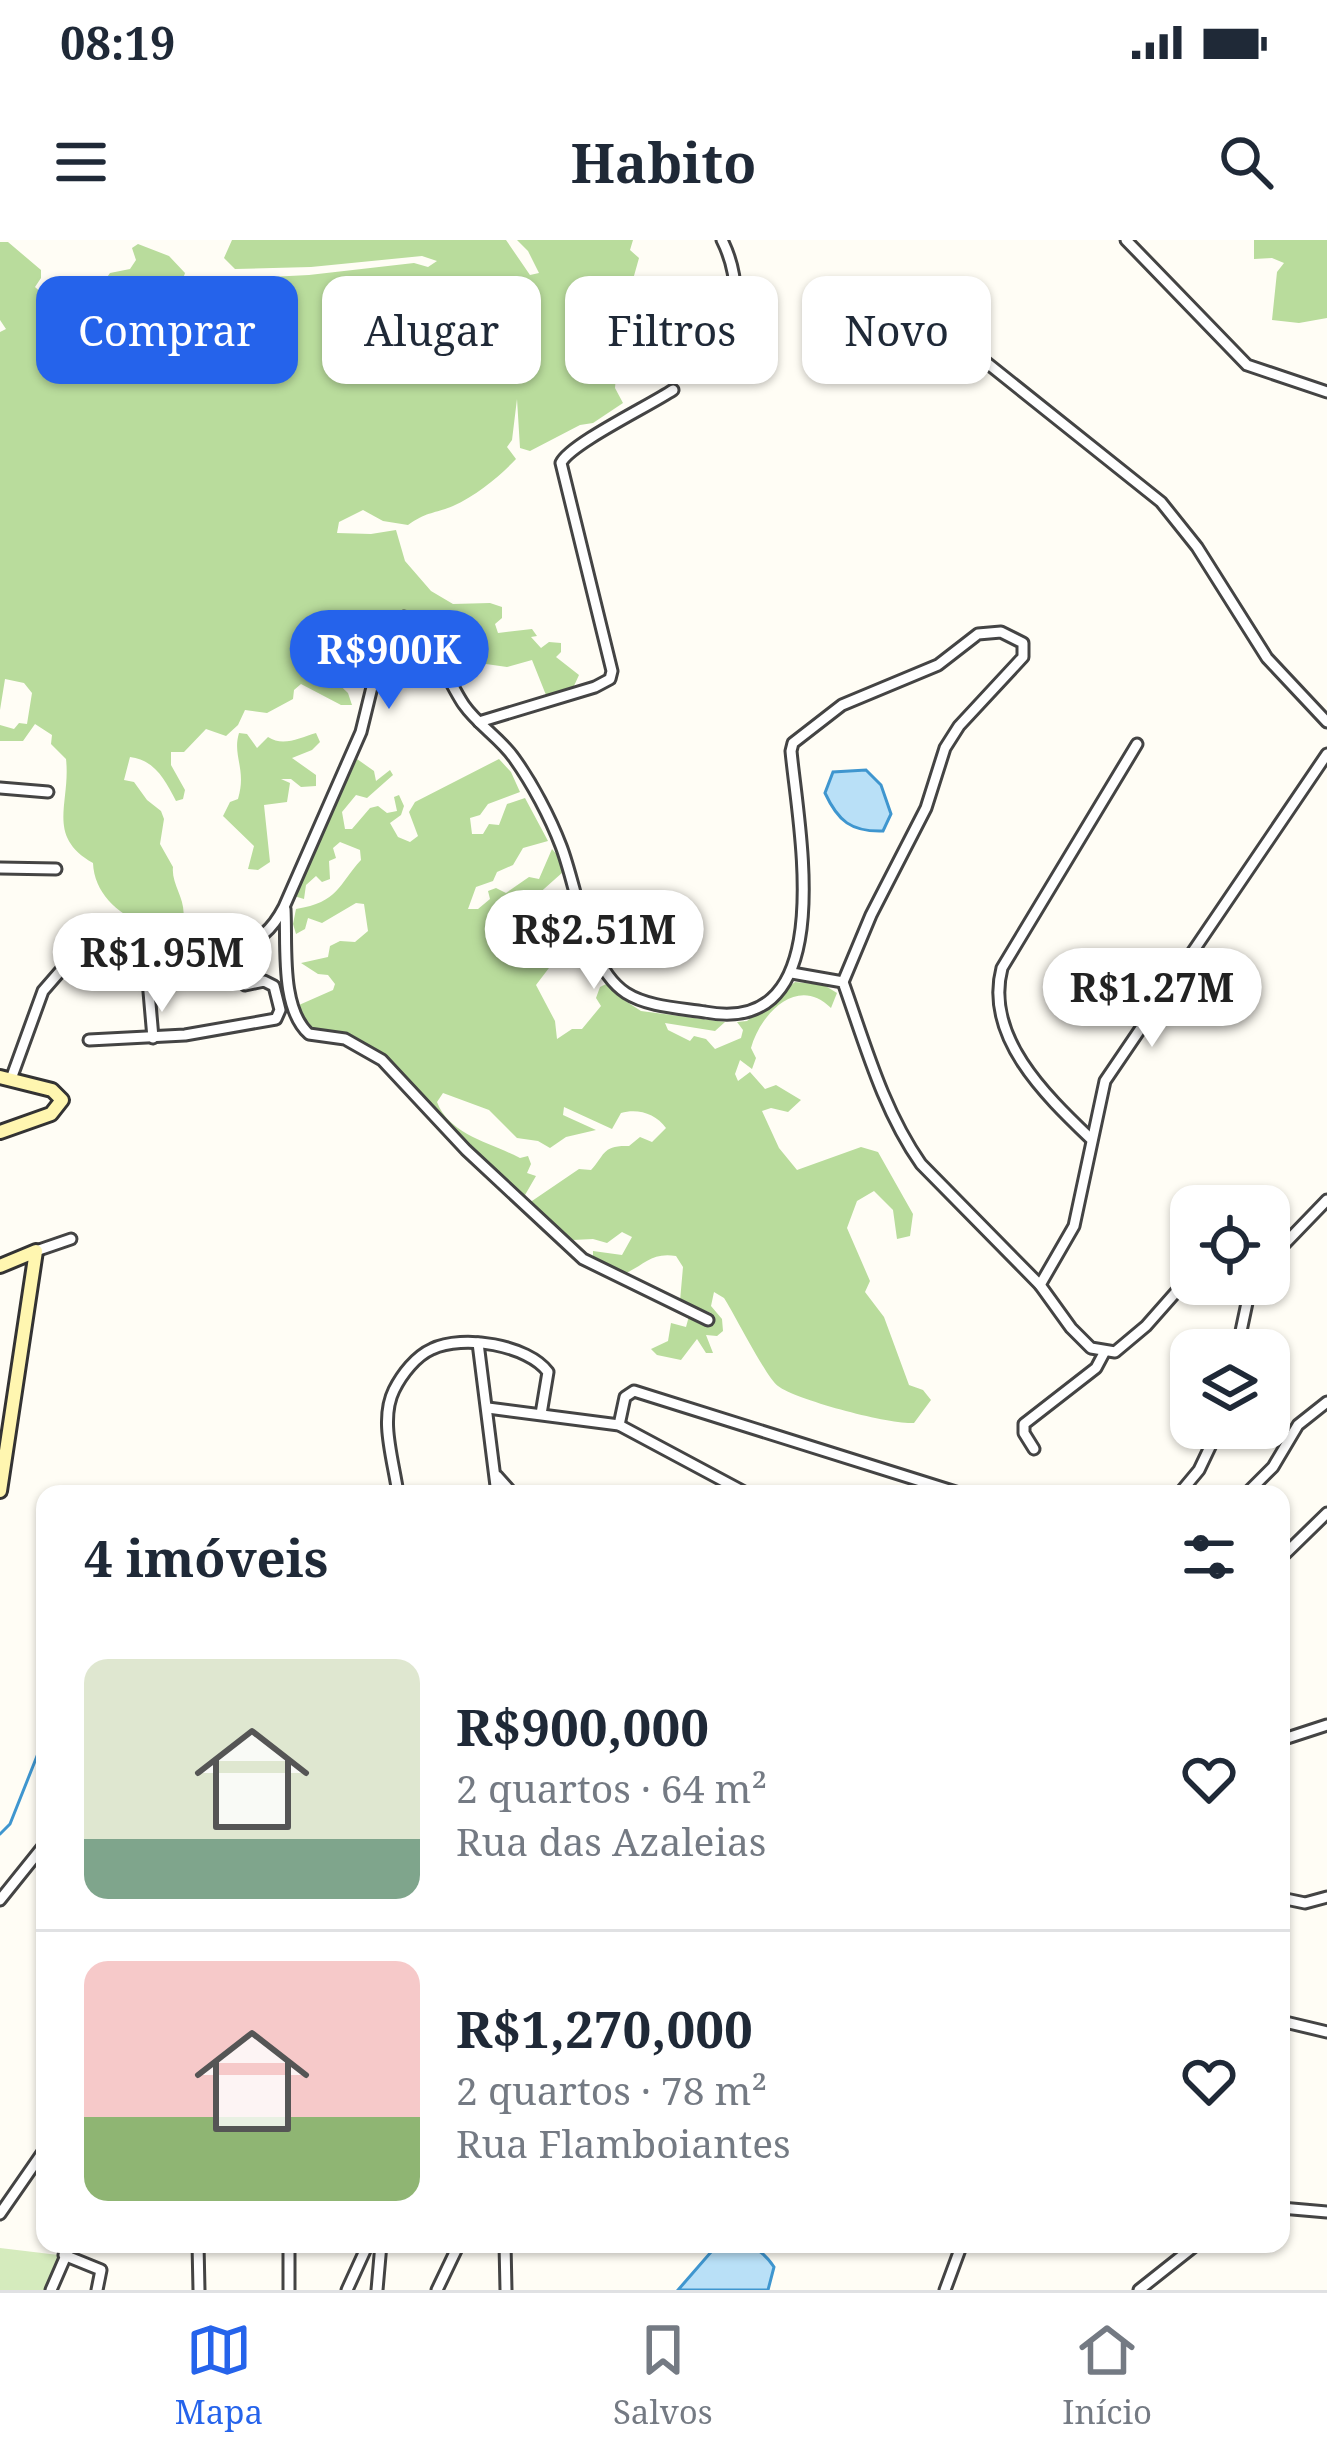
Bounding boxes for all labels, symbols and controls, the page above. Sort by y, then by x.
text: 08:19 [60,12,175,73]
text: Habito [571,125,756,199]
icon: menu [48,129,114,195]
icon: search [1213,129,1279,195]
chip: Comprar [36,276,298,384]
chip: Alugar [322,276,541,384]
chip: Filtros [565,276,778,384]
chip: Novo [802,276,991,384]
pin: R$900K [291,610,487,712]
text: R$900K [317,622,461,675]
pin: R$2.51M [483,890,705,992]
text: R$2.51M [512,902,676,955]
pin: R$1.95M [51,913,273,1015]
text: R$1.95M [80,925,244,978]
pin: R$1.27M [1041,948,1263,1050]
text: R$1.27M [1070,960,1234,1013]
map controls [1170,1185,1290,1449]
button: locate [1170,1185,1290,1305]
button: layers [1170,1329,1290,1449]
text: 4 imóveis [84,1522,328,1592]
icon: filters [1176,1524,1242,1590]
text: R$900,000 [456,1691,709,1761]
icon: home [180,1707,324,1851]
icon: heart [1176,1746,1242,1812]
text: 2 quartos · 64 m² [456,1761,767,1814]
text: Rua das Azaleias [456,1814,766,1867]
text: R$1,270,000 [456,1993,753,2063]
icon: home [180,2009,324,2153]
icon: heart [1176,2048,1242,2114]
text: 2 quartos · 78 m² [456,2063,767,2116]
text: Rua Flamboiantes [456,2116,791,2169]
tab: Mapa [175,2317,263,2434]
tab: Salvos [613,2317,713,2434]
tab: Início [1062,2317,1152,2434]

